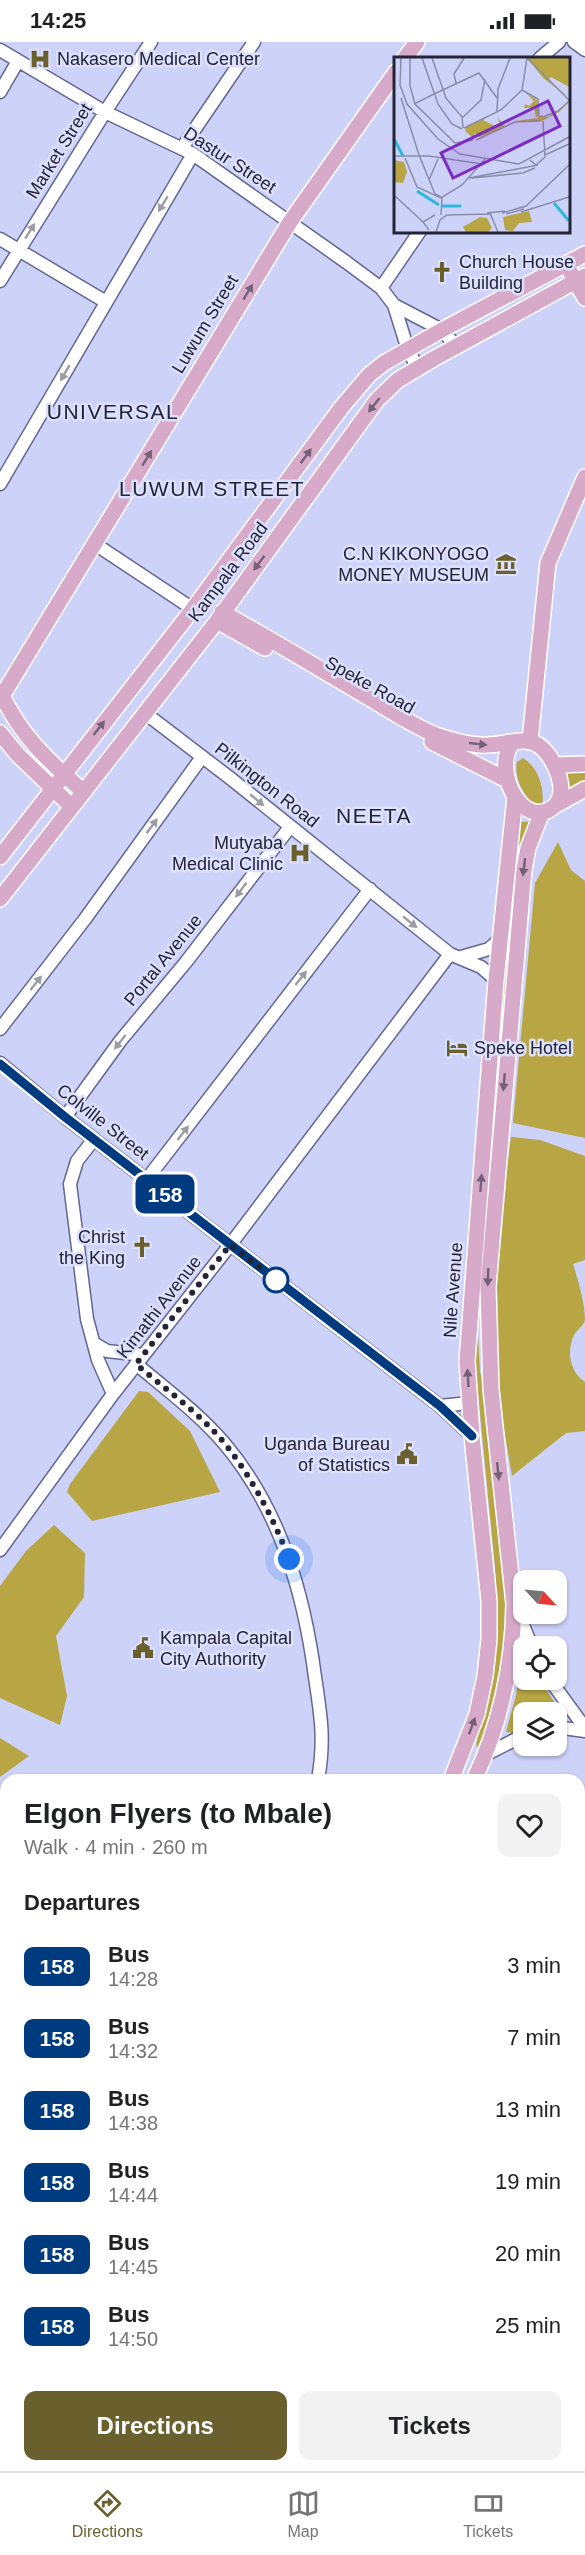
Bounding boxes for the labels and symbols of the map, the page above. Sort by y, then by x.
hospital icon: Nakasero Medical Center [28,47,52,71]
place label: Nakasero Medical Center [57,49,260,69]
inset map [394,57,570,232]
street label: Market Street [22,100,96,202]
street label: Dastur Street [180,123,280,197]
one-way arrow [157,196,168,212]
one-way arrow [25,223,36,239]
place label: Church House Building [459,252,574,293]
church icon: Church House Building [430,260,454,284]
street label: Luwum Street [168,271,242,377]
one-way arrow [242,284,253,300]
one-way arrow [60,365,70,382]
one-way arrow [367,397,380,413]
district label: UNIVERSAL [47,400,179,423]
one-way arrow [300,448,312,464]
one-way arrow [141,450,152,466]
district label: LUWUM STREET [119,477,305,500]
street label: Kampala Road [184,518,272,626]
place label: C.N KIKONYOGO MONEY MUSEUM [338,544,489,585]
museum icon: C.N KIKONYOGO MONEY MUSEUM [494,552,518,576]
one-way arrow [253,554,265,570]
street label: Speke Road [322,652,418,718]
one-way arrow [92,720,105,736]
street label: Pilkington Road [211,738,323,832]
one-way arrow [468,739,487,749]
one-way arrow [249,794,265,807]
district label: NEETA [336,804,412,827]
one-way arrow [146,819,158,835]
place label: Mutyaba Medical Clinic [172,833,284,874]
hospital icon: Mutyaba Medical Clinic [288,841,312,865]
one-way arrow [519,858,529,877]
one-way arrow [235,882,248,898]
street label: Portal Avenue [120,910,206,1010]
one-way arrow [402,915,418,928]
one-way arrow [295,970,308,986]
one-way arrow [29,975,42,991]
one-way arrow [114,1035,126,1050]
hotel icon: Speke Hotel [445,1036,469,1060]
place label: Speke Hotel [474,1038,572,1058]
one-way arrow [499,1073,509,1092]
street label: Colville Street [53,1080,153,1164]
one-way arrow [176,1125,188,1140]
line badge: 158 [130,1174,200,1214]
one-way arrow [476,1174,485,1193]
place label: Christ the King [59,1227,125,1268]
church icon: Christ the King [130,1235,154,1259]
street label: Nile Avenue [440,1242,466,1338]
street label: Kimathi Avenue [113,1252,205,1362]
unlabelled marker [263,1267,289,1293]
one-way arrow [483,1267,493,1286]
one-way arrow [463,1368,472,1387]
place label: Uganda Bureau of Statistics [264,1434,390,1475]
public building icon: Uganda Bureau of Statistics [395,1442,419,1466]
one-way arrow [493,1462,503,1481]
your location [274,1544,304,1574]
north arrow [513,1570,567,1624]
place label: Kampala Capital City Authority [160,1628,292,1669]
public building icon: Kampala Capital City Authority [131,1636,155,1660]
one-way arrow [468,1717,478,1735]

